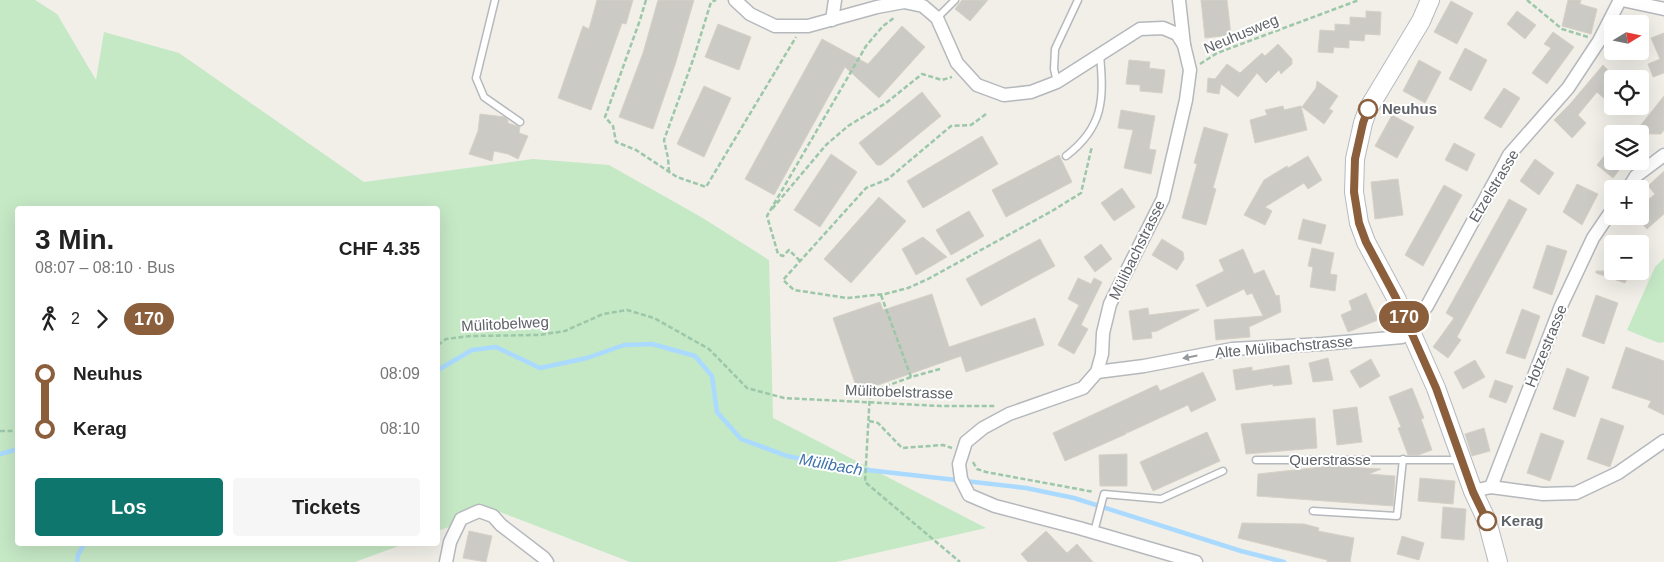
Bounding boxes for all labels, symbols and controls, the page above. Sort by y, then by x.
street label: Neuhusweg [1201,10,1281,57]
north arrow [1604,15,1649,60]
map controls [1604,15,1649,280]
button: locate [1604,70,1649,115]
marker: Neuhus [1358,99,1378,119]
place label: Neuhus [1382,100,1437,117]
button: layers [1604,125,1649,170]
street label: Etzelstrasse [1465,146,1522,225]
button: + [1604,180,1649,225]
street label: Mülibachstrasse [1105,197,1168,302]
text: 3 Min. [35,224,114,255]
button: − [1604,235,1649,280]
text: CHF 4.35 [339,238,420,259]
text: 08:07 – 08:10 · Bus [35,259,175,276]
line badge: 170 [1375,301,1433,333]
street label: Hotzestrasse [1521,302,1570,390]
icon: walk [35,305,63,333]
icon: forward [88,305,116,333]
text: 170 [1389,307,1419,327]
text: 170 [134,309,164,329]
text: 2 [71,310,80,327]
street label: Mülitobelweg [461,313,549,334]
street label: Alte Mülibachstrasse [1214,332,1354,361]
one-way arrow [1182,353,1198,361]
text: Neuhus [73,363,143,384]
text: 08:09 [380,365,420,382]
street label: Mülitobelstrasse [845,381,953,402]
text: Kerag [73,418,127,439]
text: 08:10 [380,420,420,437]
water label: Mülibach [798,451,864,478]
street label: Querstrasse [1289,451,1371,468]
button: Los [35,478,223,536]
button: Tickets [233,478,420,536]
marker: Kerag [1477,511,1497,531]
place label: Kerag [1501,512,1544,529]

